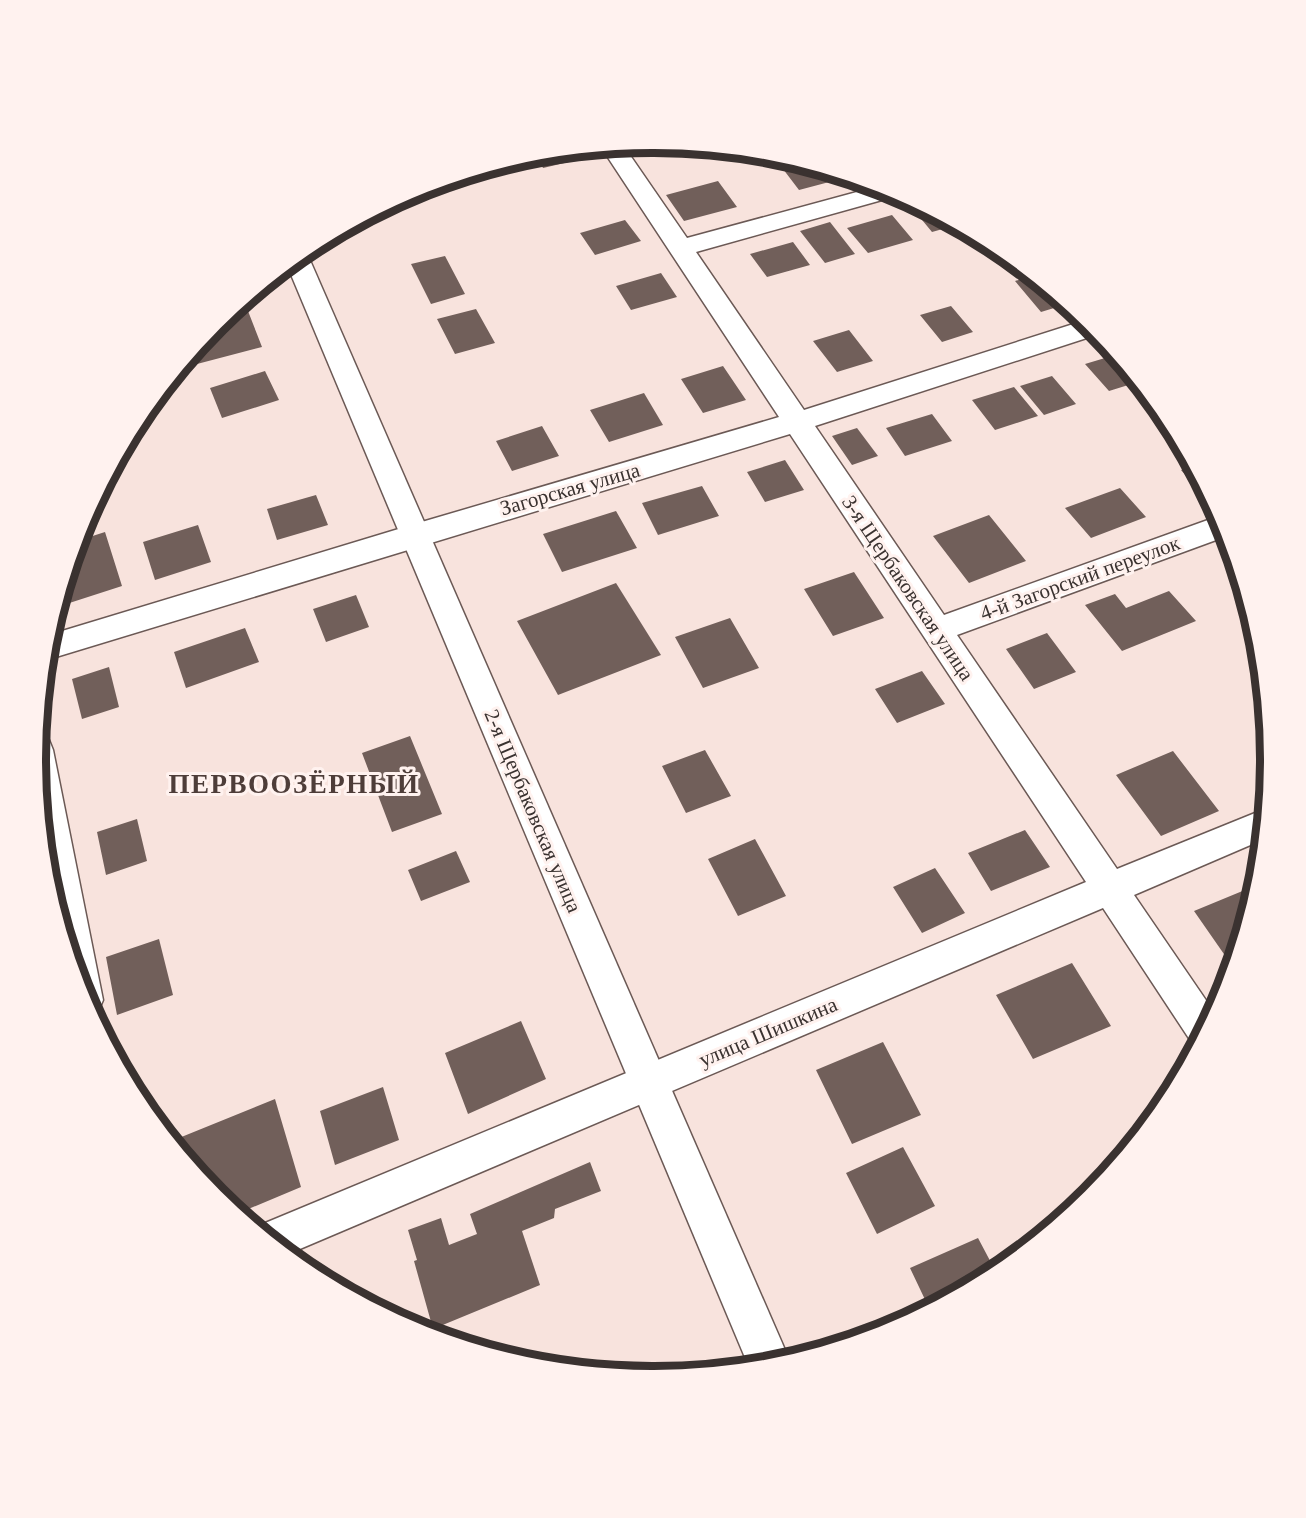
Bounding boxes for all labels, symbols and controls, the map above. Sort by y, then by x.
street label: Загорская улица [497,457,643,520]
street label: 3-я Щербаковская улица [837,491,979,686]
street label: 4-й Загорский переулок [977,530,1184,625]
street label: 2-я Щербаковская улица [479,706,587,917]
district label: ПЕРВООЗЁРНЫЙ [169,769,419,799]
street label: улица Шишкина [695,992,841,1072]

